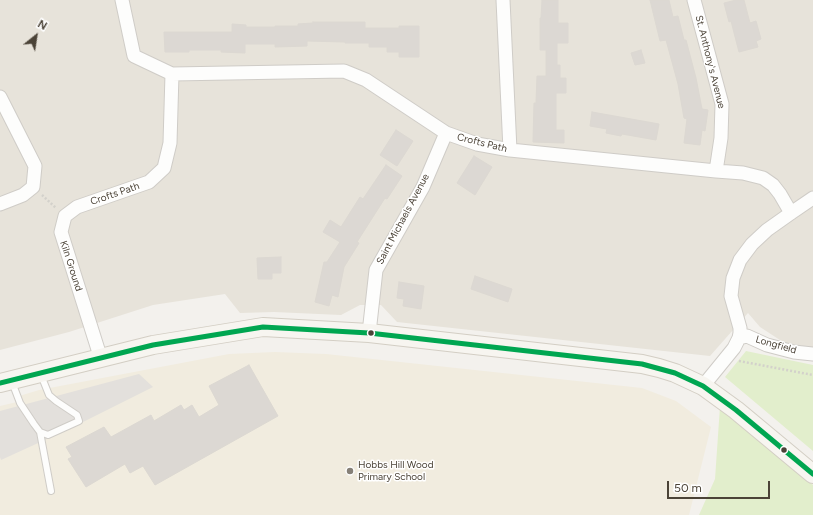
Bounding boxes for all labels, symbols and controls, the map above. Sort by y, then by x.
street label: St. Anthony's Avenue [693,14,727,110]
north arrow [16,16,56,56]
text: N [35,17,49,33]
street label: Crofts Path [456,131,508,155]
street label: Saint Michaels Avenue [374,172,432,266]
street label: Crofts Path [89,180,141,208]
street label: Kiln Ground [57,239,85,293]
unlabelled marker [366,328,376,338]
street label: Longfield [754,333,798,357]
unlabelled marker [779,445,789,455]
place label: Hobbs Hill Wood Primary School [358,459,434,482]
marker: Hobbs Hill Wood Primary School [345,466,355,476]
scale bar [669,473,772,499]
text: 50 m [674,481,702,495]

